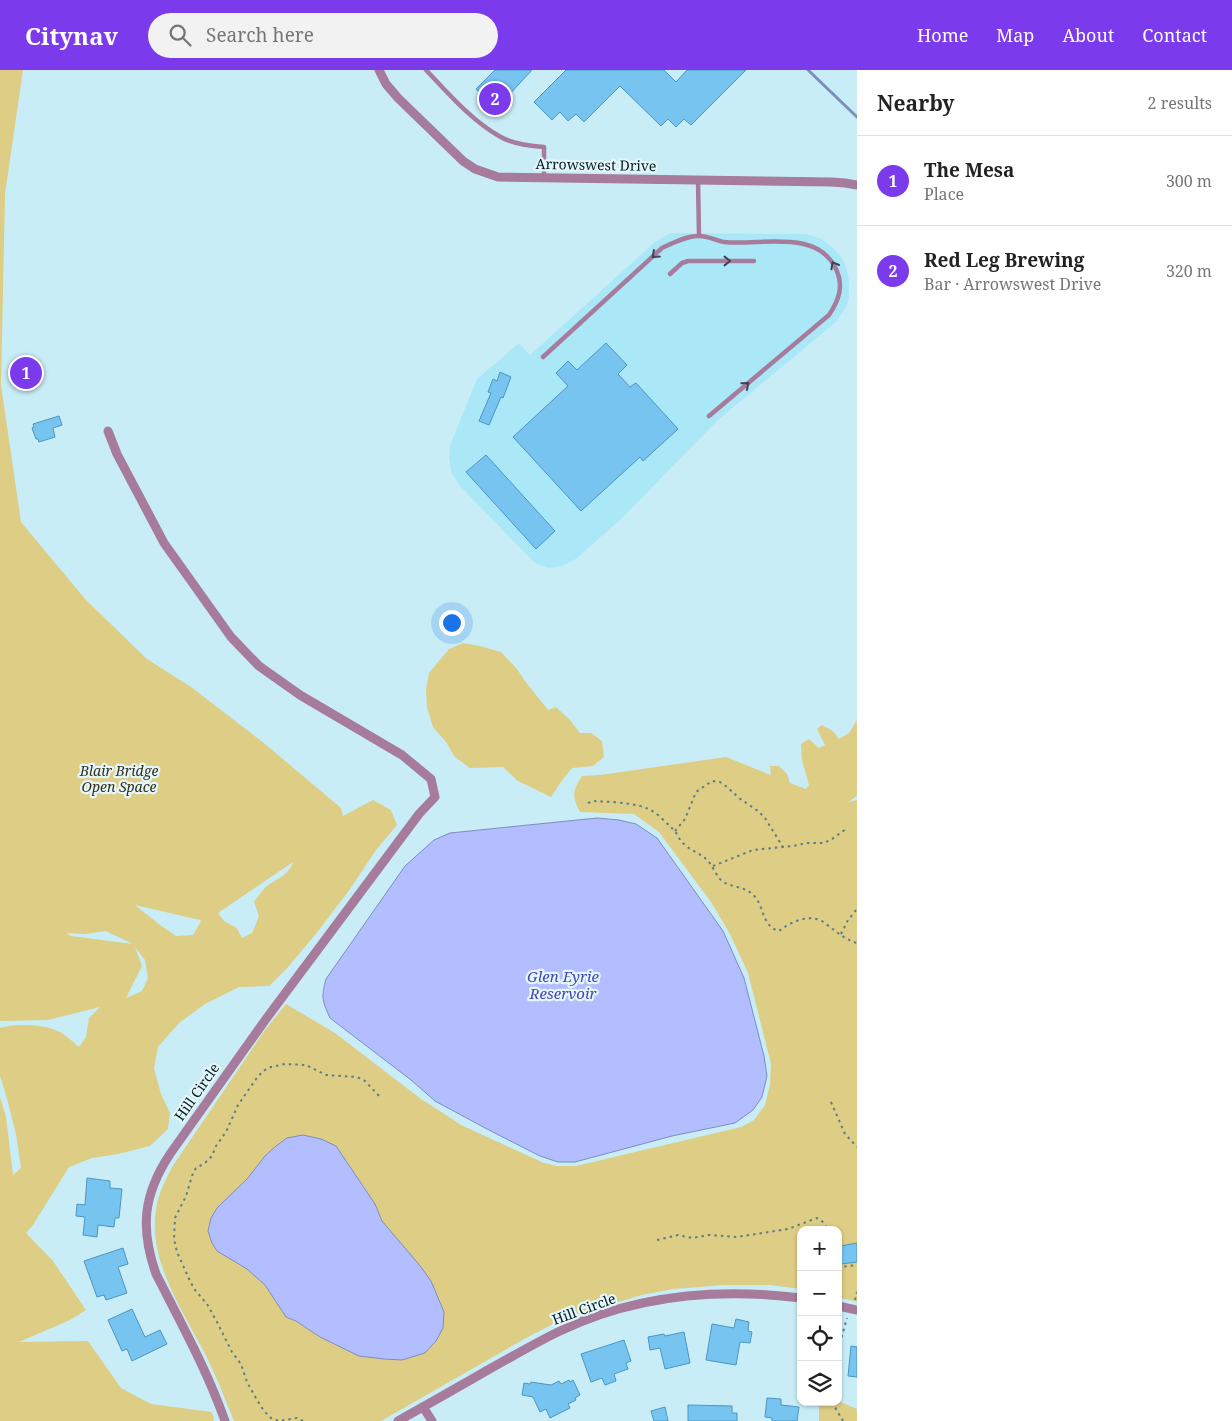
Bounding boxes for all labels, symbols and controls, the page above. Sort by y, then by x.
search box [148,13,498,58]
text: Citynav [25,19,118,52]
icon: search [166,21,194,49]
text: Search here [206,22,314,48]
text: Home [917,23,968,47]
text: Map [996,23,1034,47]
text: About [1062,23,1114,47]
text: Contact [1142,23,1207,47]
pin: 2 [479,80,511,118]
text: Nearby [877,89,955,117]
text: 2 results [1148,92,1212,114]
street label: Arrowswest Drive [535,154,657,175]
text: The Mesa [924,157,1014,183]
text: 1 [888,170,898,192]
text: 300 m [1166,170,1212,192]
text: Place [924,183,964,205]
text: Red Leg Brewing [924,247,1084,273]
one-way arrow [651,249,660,258]
one-way arrow [724,256,732,266]
text: 2 [888,260,898,282]
text: 320 m [1166,260,1212,282]
one-way arrow [830,262,840,271]
text: Bar · Arrowswest Drive [924,273,1101,295]
pin: 1 [10,354,42,392]
one-way arrow [741,381,750,390]
your location [439,610,465,636]
park label: Blair Bridge Open Space [79,761,158,796]
water label: Glen Eyrie Reservoir [527,966,599,1003]
street label: Hill Circle [170,1059,223,1124]
map controls [797,1226,842,1406]
button: + [797,1226,842,1271]
button: − [797,1271,842,1316]
street label: Hill Circle [549,1288,618,1329]
button: locate [797,1316,842,1361]
button: layers [797,1361,842,1406]

